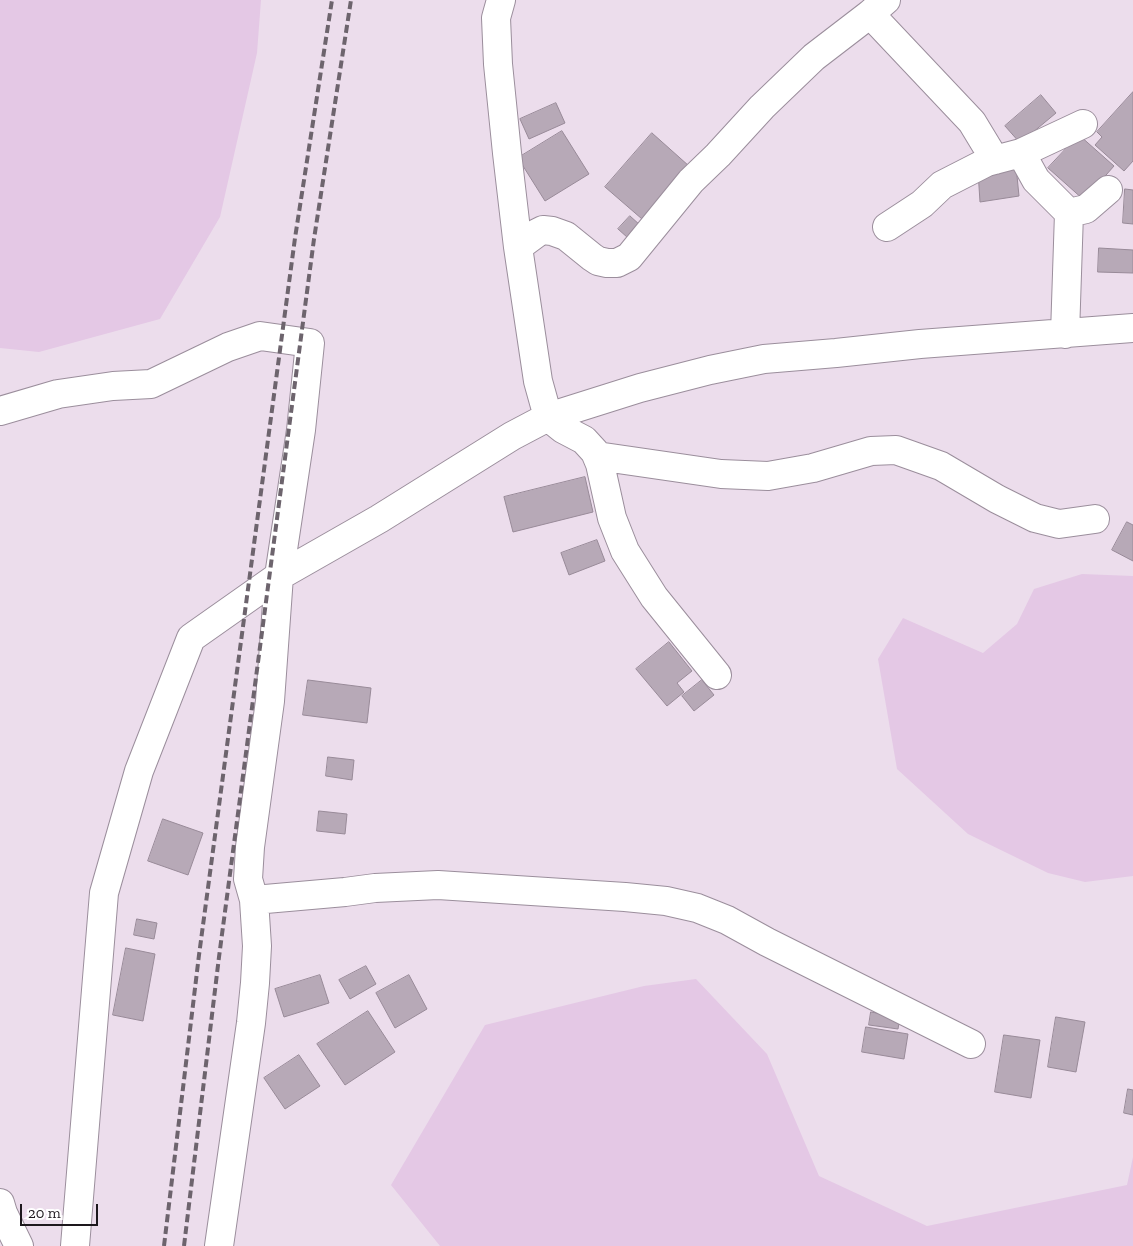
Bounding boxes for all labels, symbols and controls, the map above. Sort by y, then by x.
scale bar [22,1194,100,1226]
text: 20 m [28,1204,61,1222]

